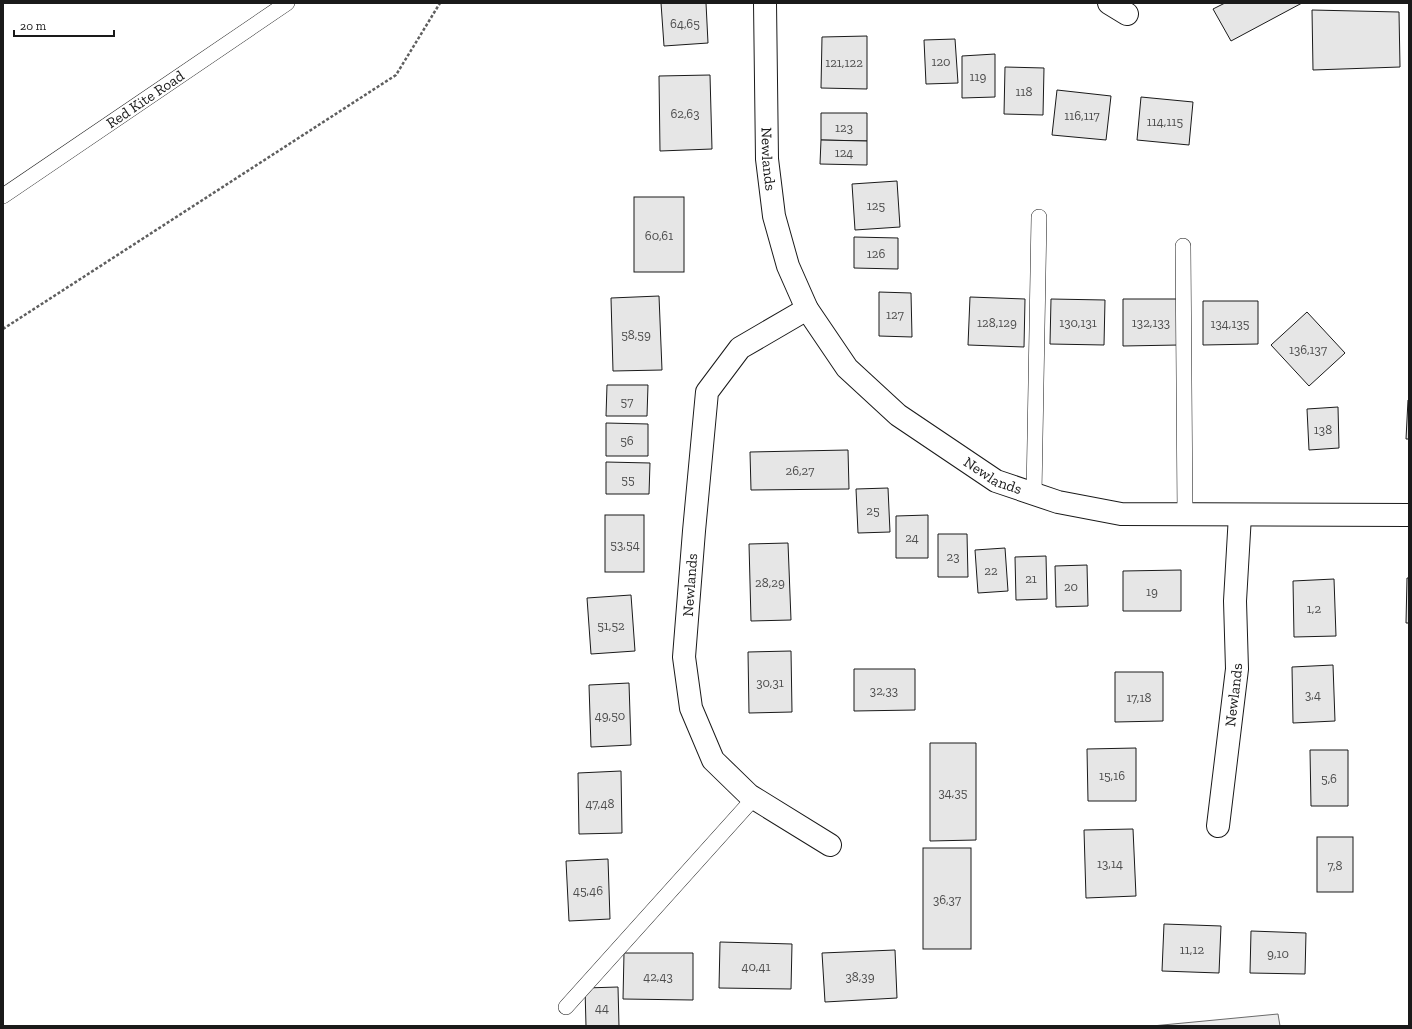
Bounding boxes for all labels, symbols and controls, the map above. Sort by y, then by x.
scale bar [14,12,114,38]
house number: 64,65 [670,16,700,31]
text: 20 m [20,19,47,33]
house number: 120 [931,54,951,69]
house number: 121,122 [825,55,863,70]
street label: Red Kite Road [103,66,188,132]
house number: 119 [970,69,987,84]
house number: 118 [1015,84,1033,99]
house number: 62,63 [670,106,700,121]
house number: 116,117 [1064,108,1100,123]
house number: 114,115 [1147,114,1183,129]
house number: 123 [835,120,853,135]
street label: Newlands [758,127,780,192]
house number: 124 [835,145,853,160]
house number: 125 [867,198,886,213]
house number: 60,61 [645,228,673,243]
house number: 126 [867,246,885,261]
house number: 127 [886,307,904,322]
house number: 128,129 [977,315,1017,330]
house number: 130,131 [1059,315,1097,330]
house number: 132,133 [1132,315,1170,330]
house number: 134,135 [1210,316,1250,331]
house number: 58,59 [621,327,651,342]
house number: 136,137 [1289,342,1327,357]
house number: 57 [621,394,633,409]
house number: 138 [1314,422,1332,437]
house number: 56 [620,433,634,448]
street label: Newlands [960,453,1024,498]
house number: 26,27 [786,463,814,478]
house number: 55 [621,472,635,487]
house number: 25 [866,503,880,518]
house number: 24 [905,530,919,545]
house number: 53,54 [610,537,640,552]
house number: 23 [946,549,960,564]
street label: Newlands [679,553,701,617]
house number: 22 [984,563,998,578]
house number: 21 [1025,571,1037,586]
house number: 28,29 [755,575,785,590]
house number: 20 [1064,579,1078,594]
house number: 19 [1146,584,1158,599]
house number: 1,2 [1307,601,1321,616]
house number: 51,52 [597,618,625,633]
street label: Newlands [1221,663,1246,728]
house number: 30,31 [756,675,784,690]
house number: 32,33 [870,683,898,698]
house number: 3,4 [1305,687,1321,702]
house number: 17,18 [1127,690,1151,705]
house number: 49,50 [595,708,625,723]
house number: 15,16 [1099,768,1125,783]
house number: 5,6 [1321,771,1337,786]
house number: 34,35 [939,785,968,800]
house number: 47,48 [586,796,614,811]
house number: 13,14 [1097,856,1123,871]
house number: 7,8 [1327,858,1343,873]
house number: 45,46 [573,883,603,898]
house number: 36,37 [933,892,961,907]
house number: 11,12 [1180,942,1204,957]
house number: 9,10 [1267,946,1289,961]
house number: 40,41 [742,959,770,974]
house number: 42,43 [643,969,673,984]
house number: 38,39 [845,969,875,984]
house number: 44 [595,1000,609,1015]

